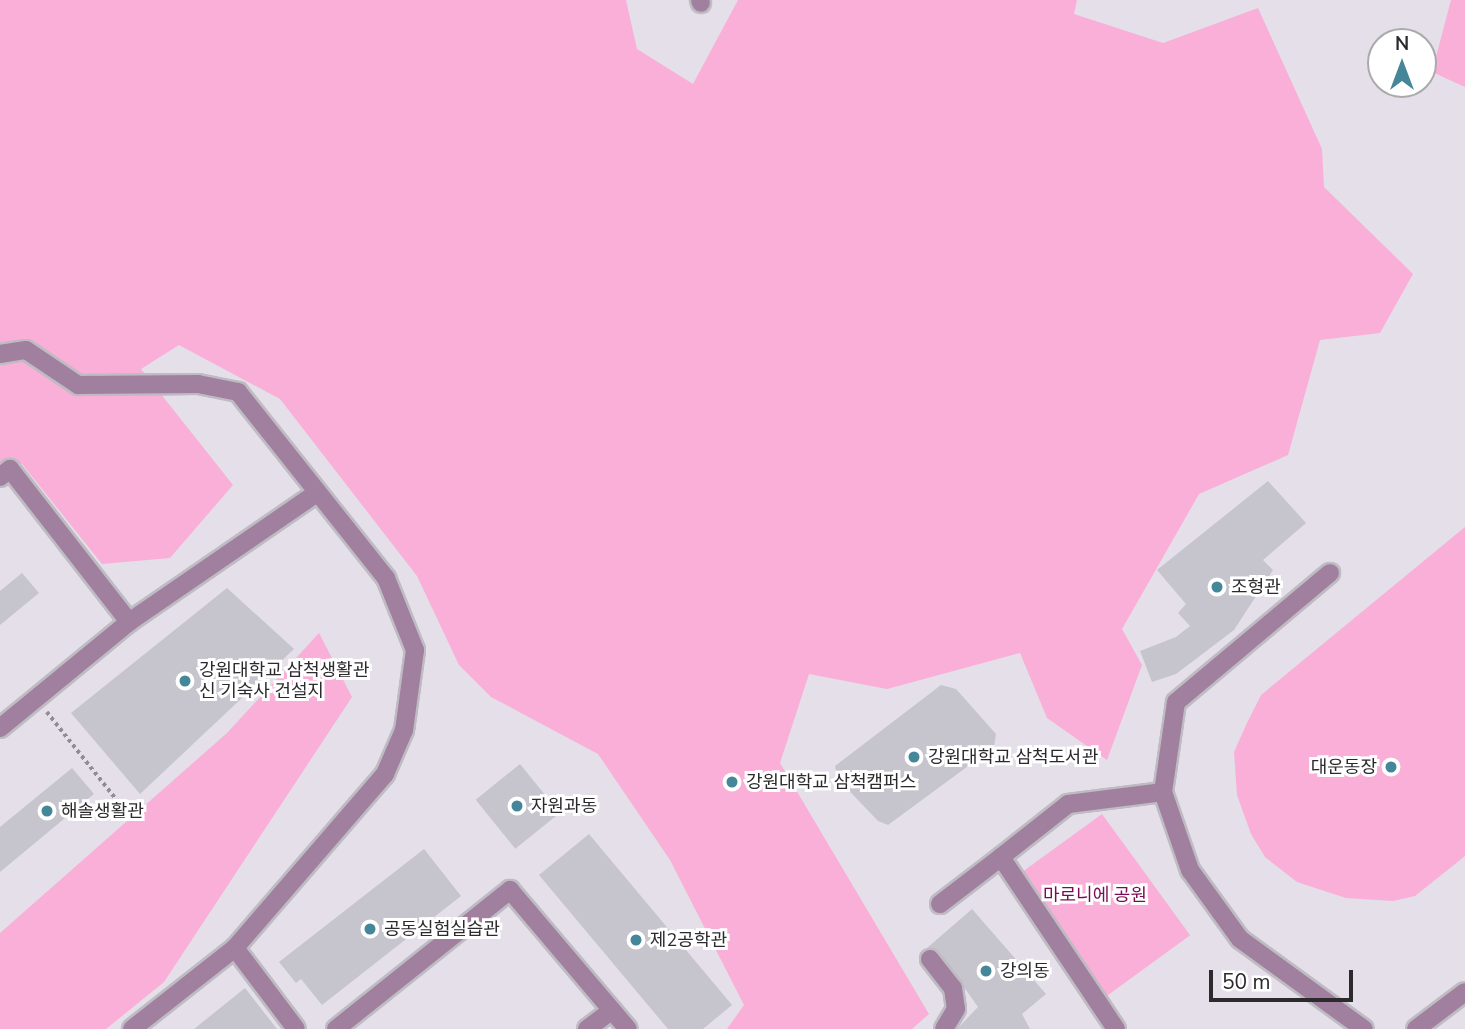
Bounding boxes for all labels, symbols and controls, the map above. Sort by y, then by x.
north arrow [1367,28,1437,98]
text: N [1395,31,1409,57]
place label: 조형관 [1231,576,1281,598]
marker: 조형관 [1209,579,1225,595]
place label: 강원대학교 삼척생활관 신 기숙사 건설지 [199,660,369,702]
marker: 강원대학교 삼척생활관 신 기숙사 건설지 [177,673,193,689]
place label: 강원대학교 삼척도서관 [928,746,1098,768]
marker: 강원대학교 삼척도서관 [906,749,922,765]
place label: 대운동장 [1311,756,1377,778]
marker: 대운동장 [1383,759,1399,775]
place label: 강원대학교 삼척캠퍼스 [746,771,916,793]
marker: 강원대학교 삼척캠퍼스 [724,774,740,790]
place label: 자원과동 [531,795,597,817]
marker: 자원과동 [509,798,525,814]
place label: 해솔생활관 [61,800,144,822]
marker: 해솔생활관 [39,803,55,819]
park label: 마로니에 공원 [1043,884,1147,906]
place label: 공동실험실습관 [384,918,500,940]
marker: 공동실험실습관 [362,921,378,937]
place label: 제2공학관 [650,929,727,951]
marker: 제2공학관 [628,932,644,948]
scale bar [1213,956,1356,1000]
place label: 강의동 [1000,960,1050,982]
marker: 강의동 [978,963,994,979]
text: 50 m [1222,968,1271,996]

